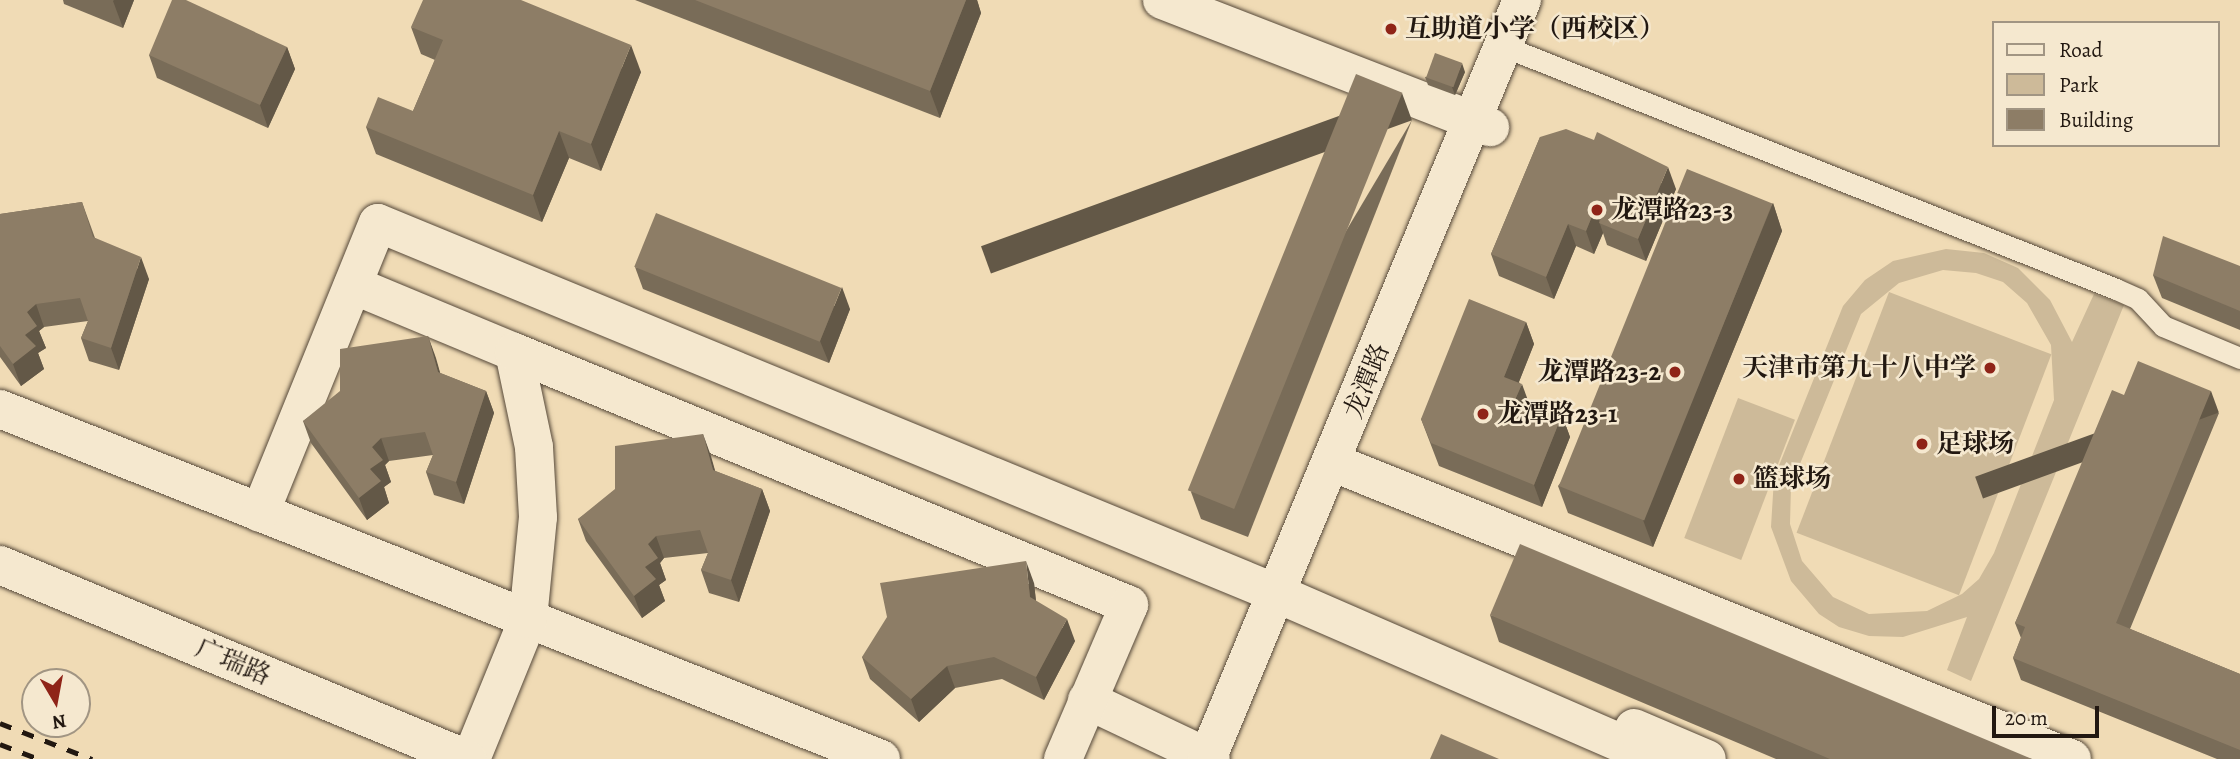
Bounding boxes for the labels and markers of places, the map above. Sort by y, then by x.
place label: 互助道小学（西校区） [1405,13,1665,45]
marker: 互助道小学（西校区） [1383,21,1399,37]
place label: 龙潭路23-3 [1611,194,1733,226]
marker: 龙潭路23-3 [1589,202,1605,218]
place label: 天津市第九十八中学 [1742,352,1976,384]
place label: 龙潭路23-2 [1537,356,1661,388]
marker: 天津市第九十八中学 [1982,360,1998,376]
marker: 龙潭路23-2 [1667,364,1683,380]
place label: 龙潭路23-1 [1497,398,1617,430]
marker: 龙潭路23-1 [1475,406,1491,422]
place label: 足球场 [1936,428,2014,460]
marker: 足球场 [1914,436,1930,452]
place label: 篮球场 [1753,463,1831,495]
marker: 篮球场 [1731,471,1747,487]

